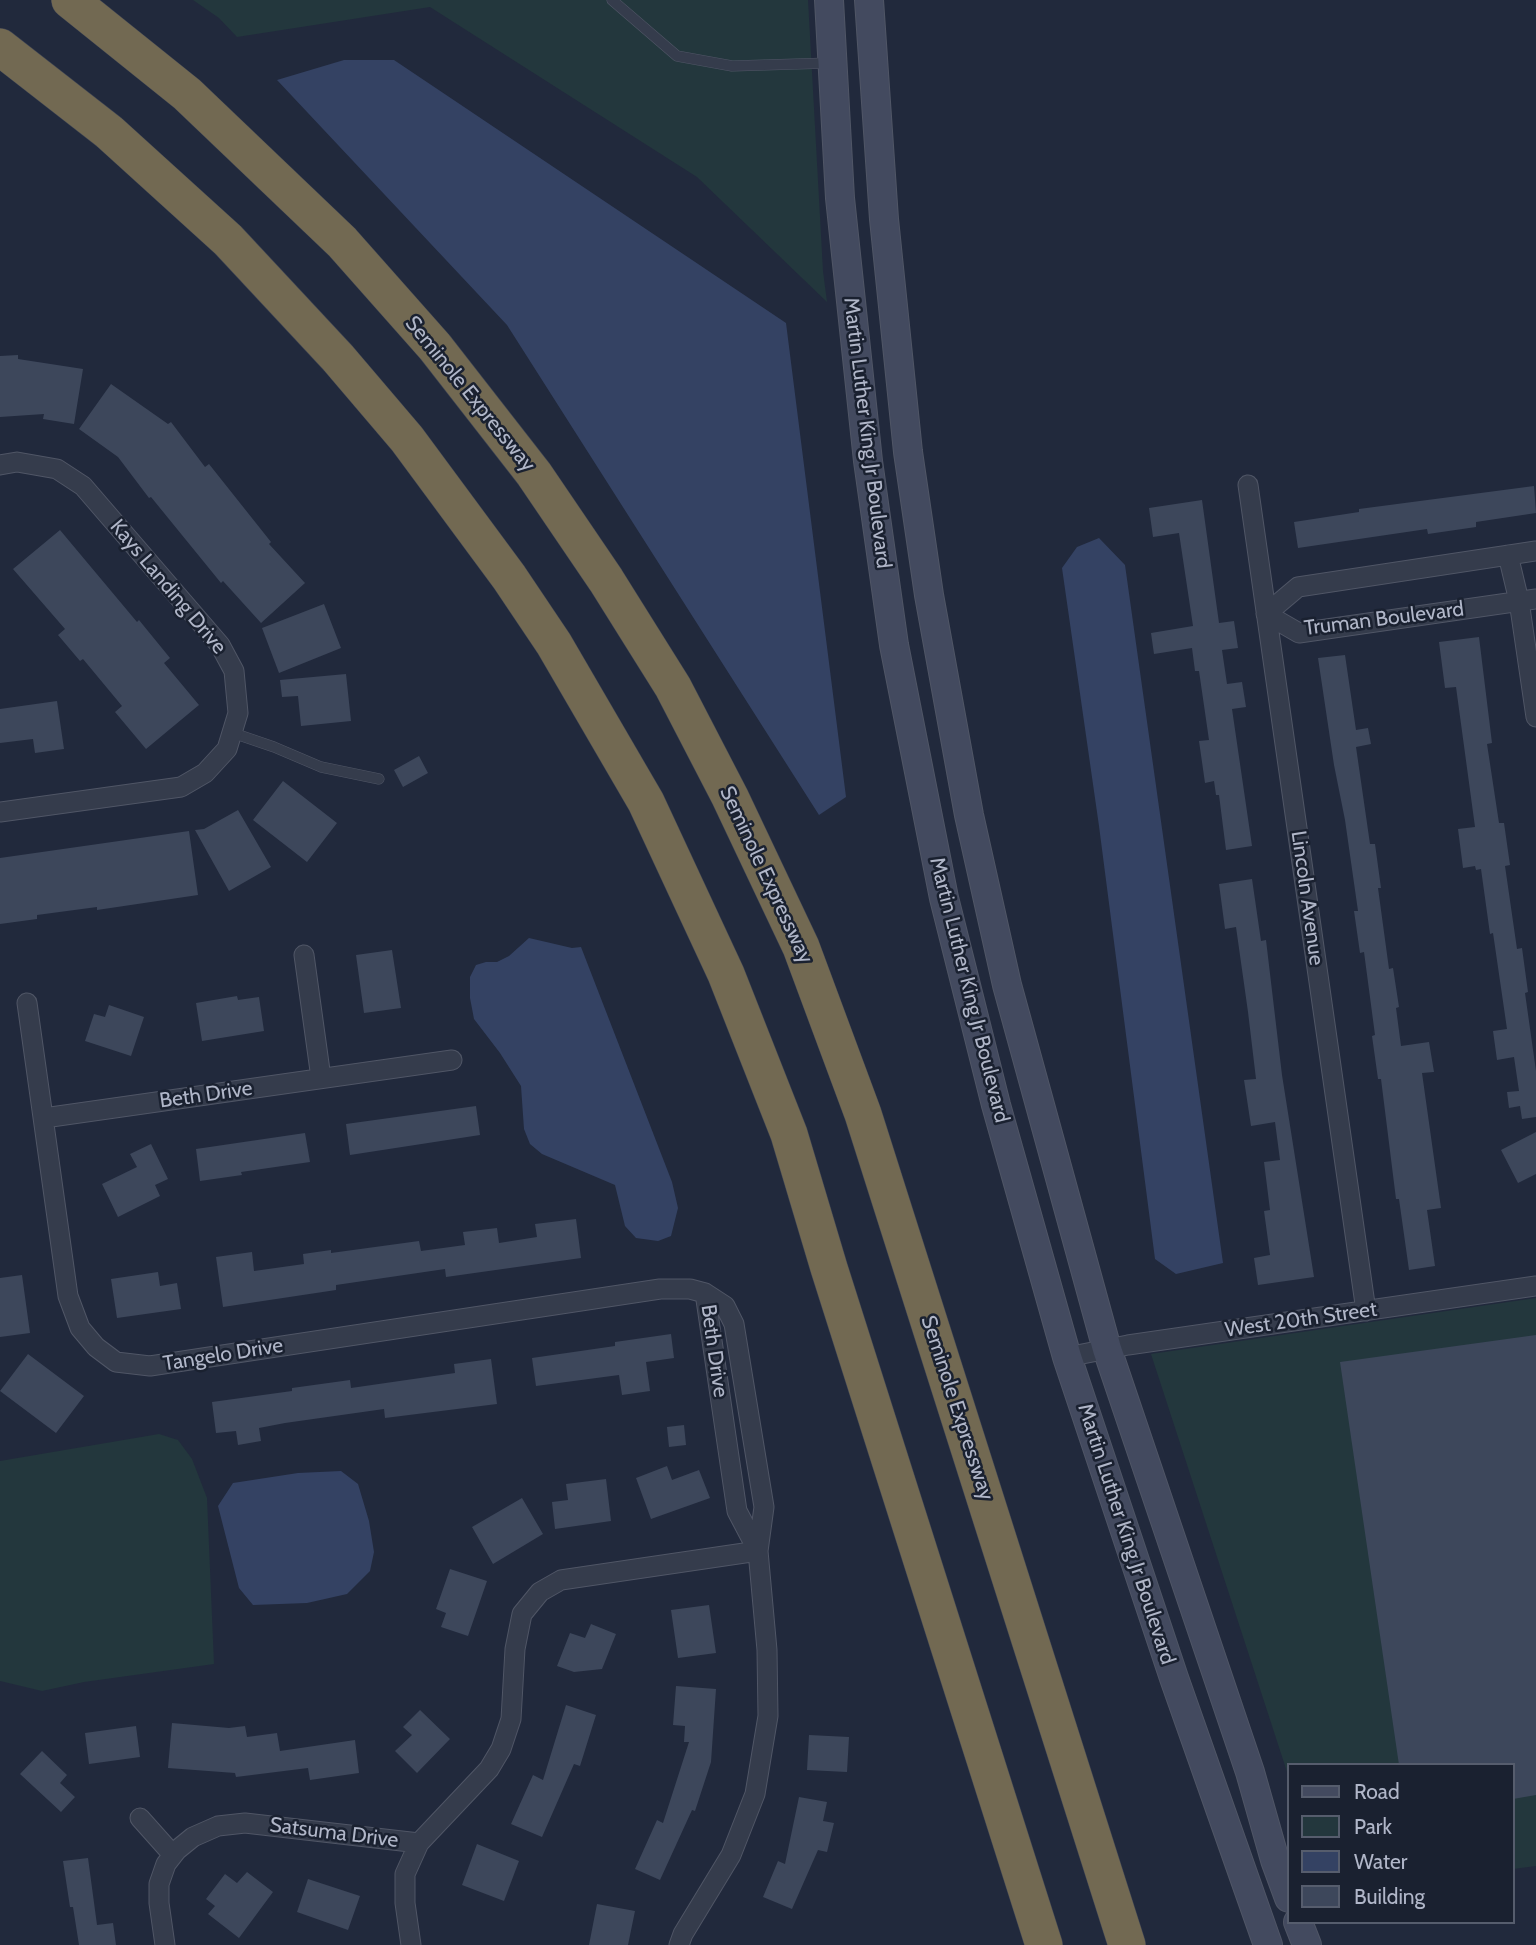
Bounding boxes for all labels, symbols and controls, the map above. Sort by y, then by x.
street label: Martin Luther King Jr Boulevard [838,296,896,570]
street label: Seminole Expressway [400,311,540,477]
street label: Kays Landing Drive [104,515,232,659]
street label: Truman Boulevard [1303,597,1465,641]
street label: Seminole Expressway [714,782,818,968]
street label: Lincoln Avenue [1285,829,1329,967]
street label: Martin Luther King Jr Boulevard [924,855,1014,1125]
street label: Beth Drive [158,1076,254,1114]
street label: West 20th Street [1223,1297,1379,1343]
street label: Beth Drive [695,1303,733,1399]
street label: Seminole Expressway [915,1312,999,1504]
street label: Tangelo Drive [161,1333,285,1377]
street label: Martin Luther King Jr Boulevard [1072,1400,1180,1668]
legend [1288,1763,1515,1924]
text: Road [1354,1779,1400,1804]
street label: Satsuma Drive [268,1813,400,1853]
text: Park [1354,1814,1392,1839]
text: Water [1354,1849,1407,1874]
text: Building [1354,1884,1425,1909]

